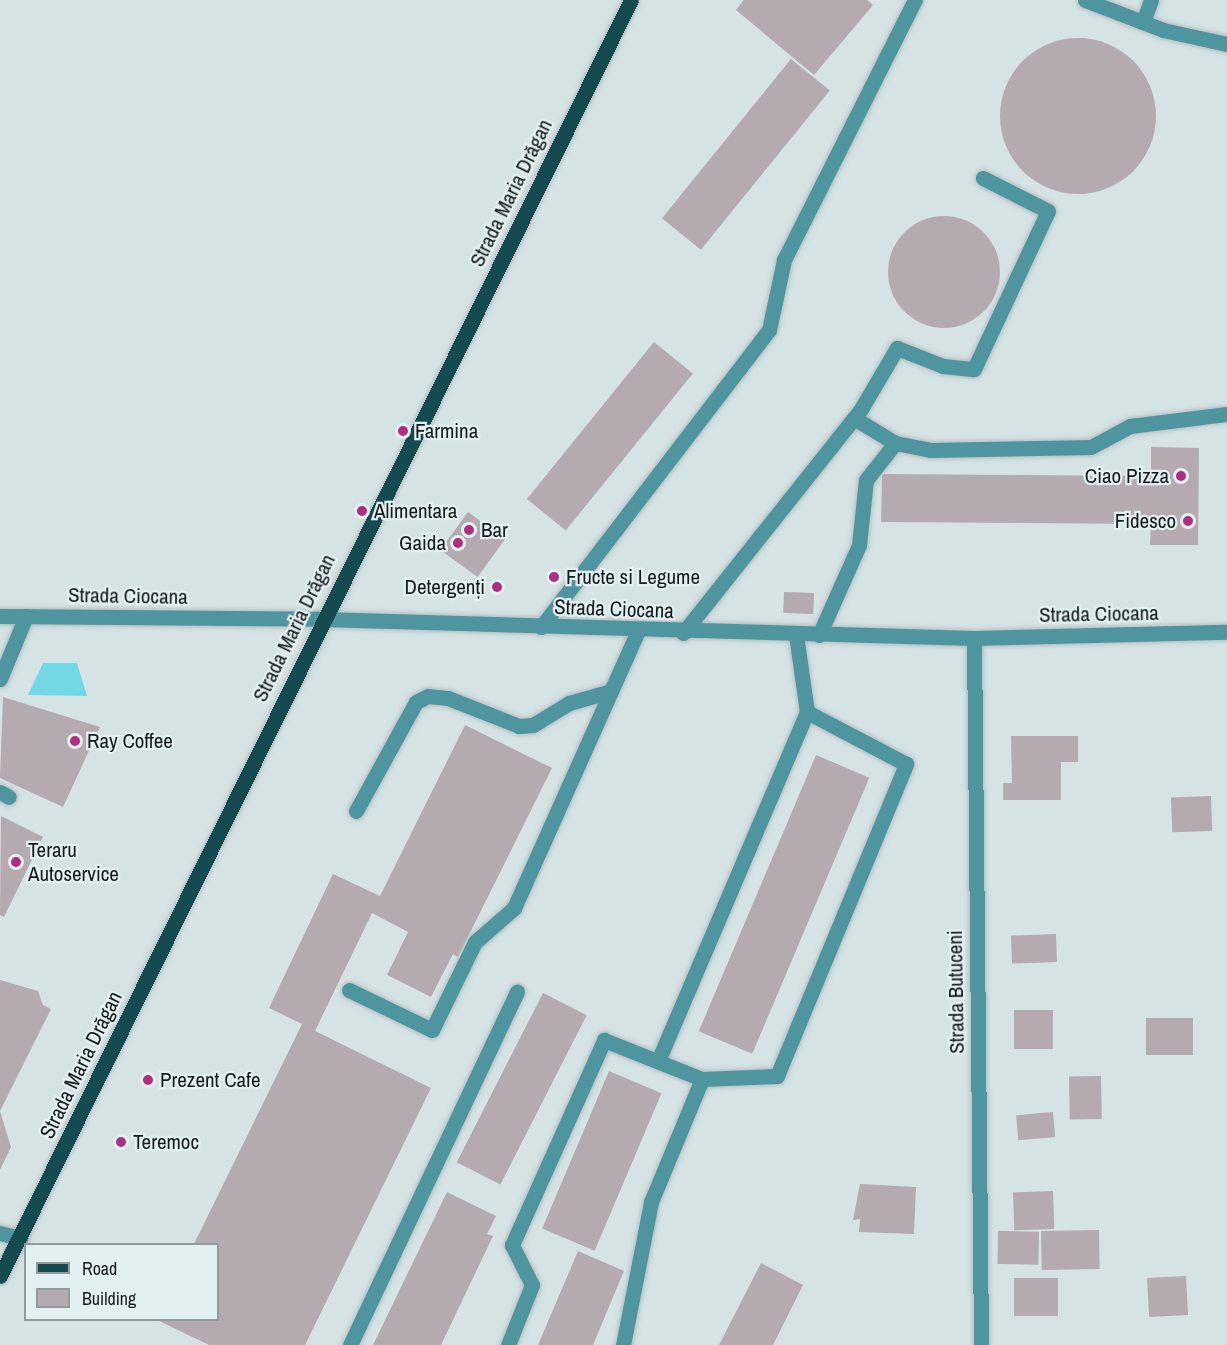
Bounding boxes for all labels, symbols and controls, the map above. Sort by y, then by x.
street label: Strada Maria Drăgan [464,115,558,271]
place label: Farmina [415,418,478,444]
marker: Farmina [396,424,410,438]
place label: Ciao Pizza [1085,463,1169,489]
marker: Ciao Pizza [1174,469,1188,483]
place label: Alimentara [374,498,457,524]
marker: Alimentara [355,504,369,518]
place label: Fidesco [1115,508,1176,534]
marker: Fidesco [1181,514,1195,528]
place label: Bar [481,517,508,543]
marker: Bar [462,523,476,537]
place label: Gaida [399,530,446,556]
marker: Gaida [451,536,465,550]
street label: Strada Maria Drăgan [247,550,341,706]
place label: Fructe si Legume [566,564,700,590]
marker: Fructe si Legume [547,570,561,584]
place label: Detergenți [405,574,485,600]
marker: Detergenți [490,580,504,594]
street label: Strada Ciocana [68,582,188,610]
street label: Strada Ciocana [554,594,674,624]
street label: Strada Ciocana [1039,600,1159,628]
place label: Ray Coffee [87,728,173,754]
marker: Ray Coffee [68,734,82,748]
place label: Teraru Autoservice [28,837,119,887]
marker: Teraru Autoservice [9,855,23,869]
street label: Strada Butuceni [942,930,970,1054]
street label: Strada Maria Drăgan [34,987,128,1143]
place label: Prezent Cafe [160,1067,261,1093]
marker: Prezent Cafe [141,1073,155,1087]
place label: Teremoc [133,1129,199,1155]
marker: Teremoc [114,1135,128,1149]
legend [24,1243,219,1321]
text: Road [82,1256,117,1281]
text: Building [82,1286,136,1311]

